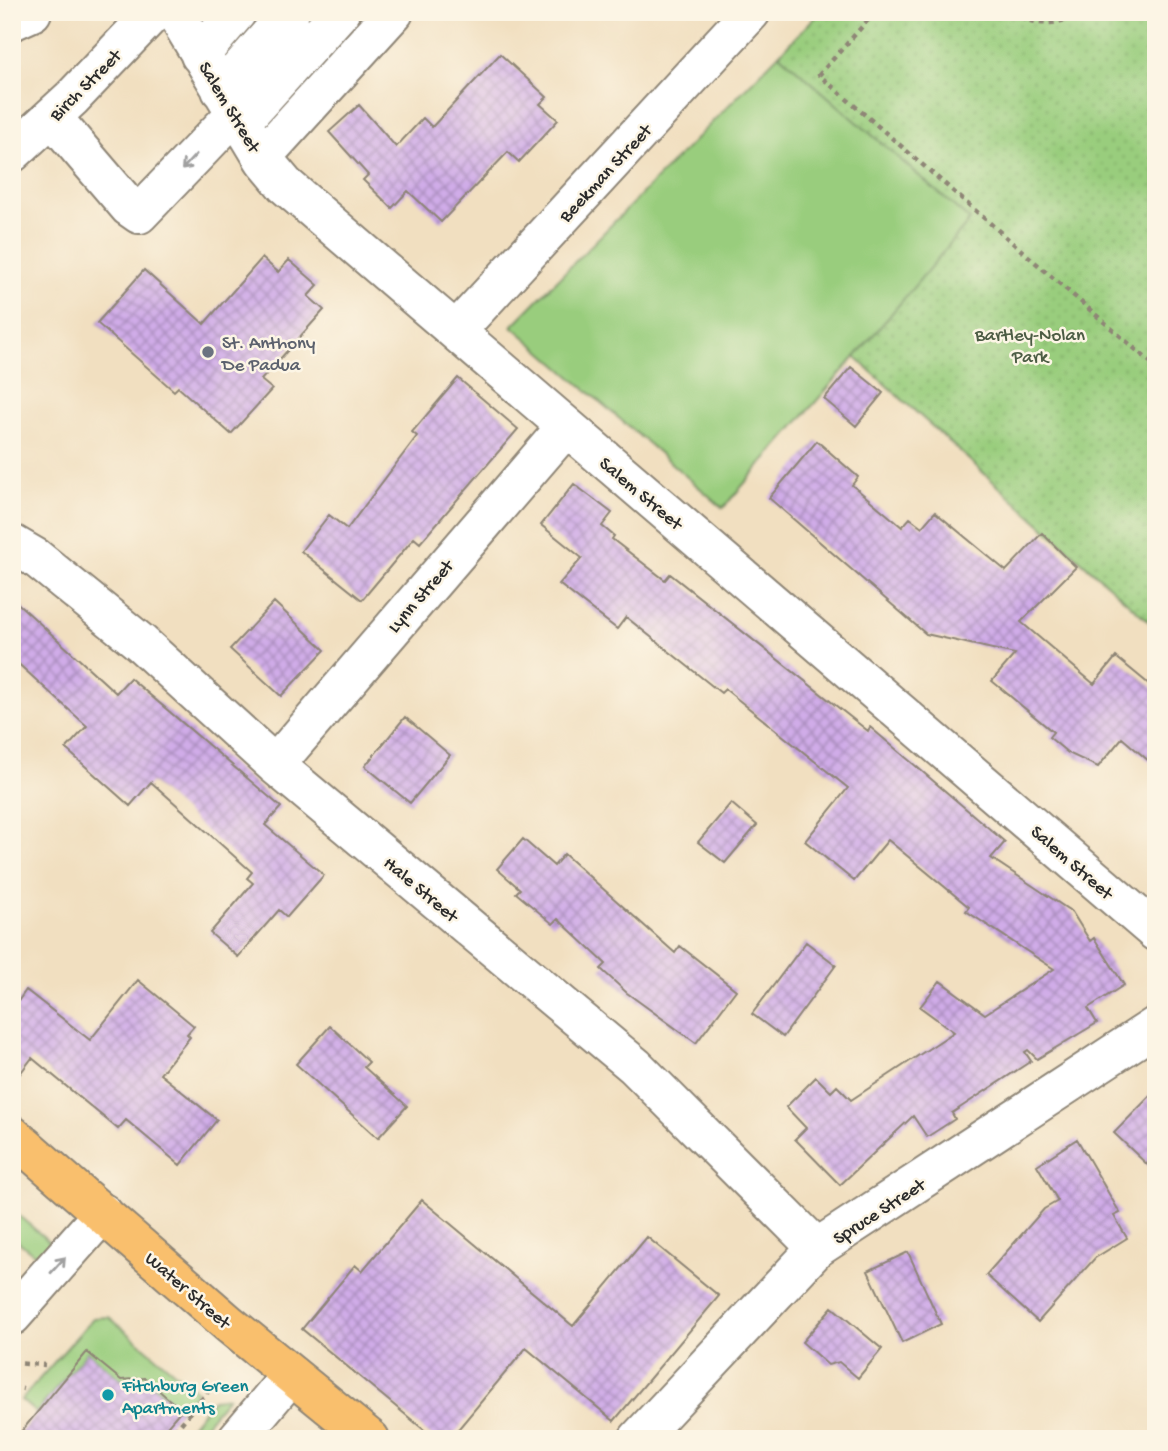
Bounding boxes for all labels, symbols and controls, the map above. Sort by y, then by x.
street label: Birch Street [45,44,129,128]
street label: Salem Street [192,58,265,159]
street label: Beekman Street [554,119,659,229]
one-way arrow [180,154,197,171]
park label: Bartley-Nolan Park [974,325,1085,370]
place label: St. Anthony De Padua [220,333,316,378]
marker: St. Anthony De Padua [200,344,216,360]
street label: Salem Street [593,453,688,538]
street label: Lynn Street [384,554,461,639]
street label: Salem Street [1025,821,1118,907]
street label: Hale Street [378,853,464,930]
street label: Spruce Street [830,1173,932,1251]
street label: Water Street [139,1248,236,1337]
one-way arrow [49,1257,66,1274]
place label: Fitchburg Green Apartments [121,1376,249,1421]
marker: Fitchburg Green Apartments [100,1387,116,1403]

